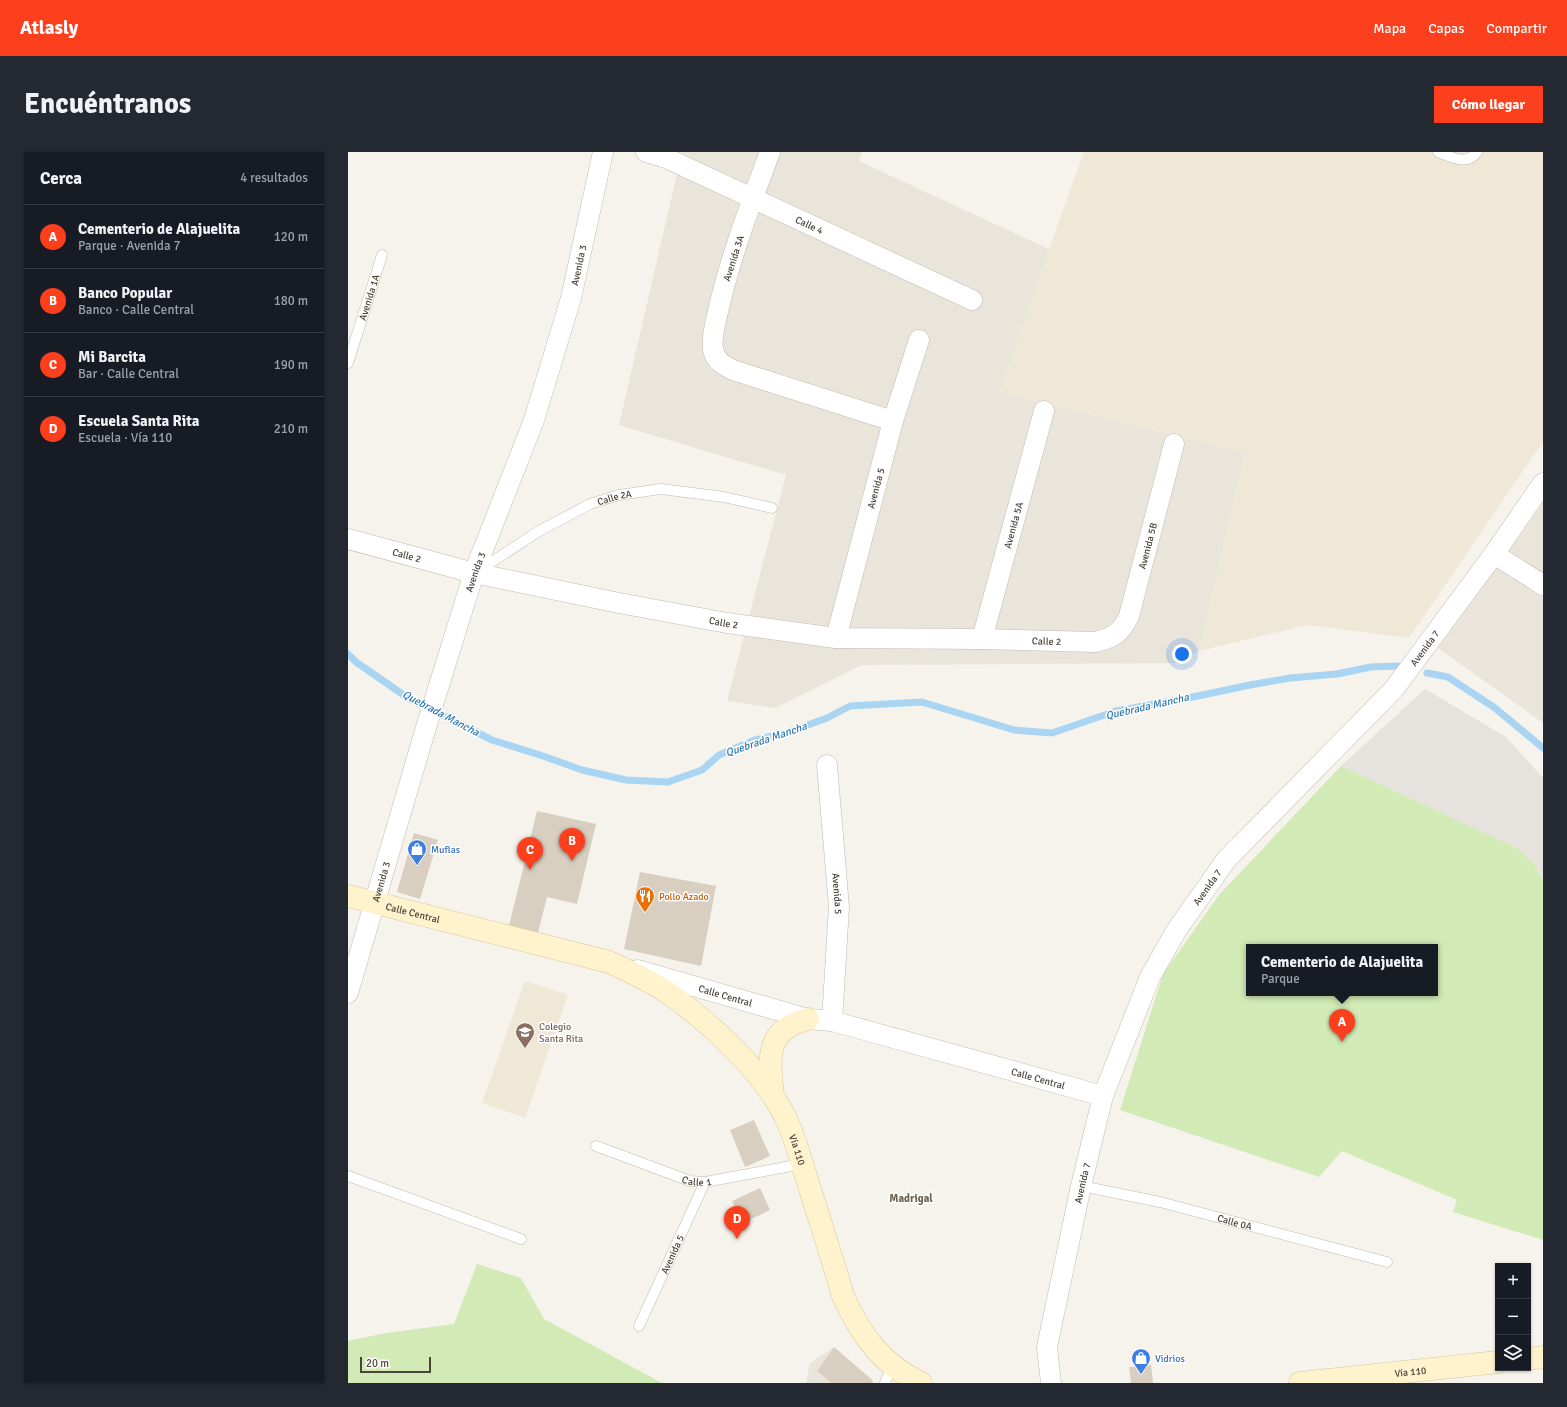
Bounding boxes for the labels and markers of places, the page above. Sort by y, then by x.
pin: B [559,828,585,861]
pin: C [517,837,543,870]
shop icon: Muflas [406,838,428,866]
place label: Muflas [431,844,461,856]
restaurant icon: Pollo Azado [634,885,656,913]
place label: Pollo Azado [659,891,709,903]
pin: A [1329,1009,1355,1042]
school or university icon: Colegio Santa Rita [514,1021,536,1049]
place label: Colegio Santa Rita [539,1021,583,1045]
pin: D [724,1206,750,1239]
shop icon: Vidrios [1130,1347,1152,1375]
place label: Vidrios [1155,1353,1186,1365]

